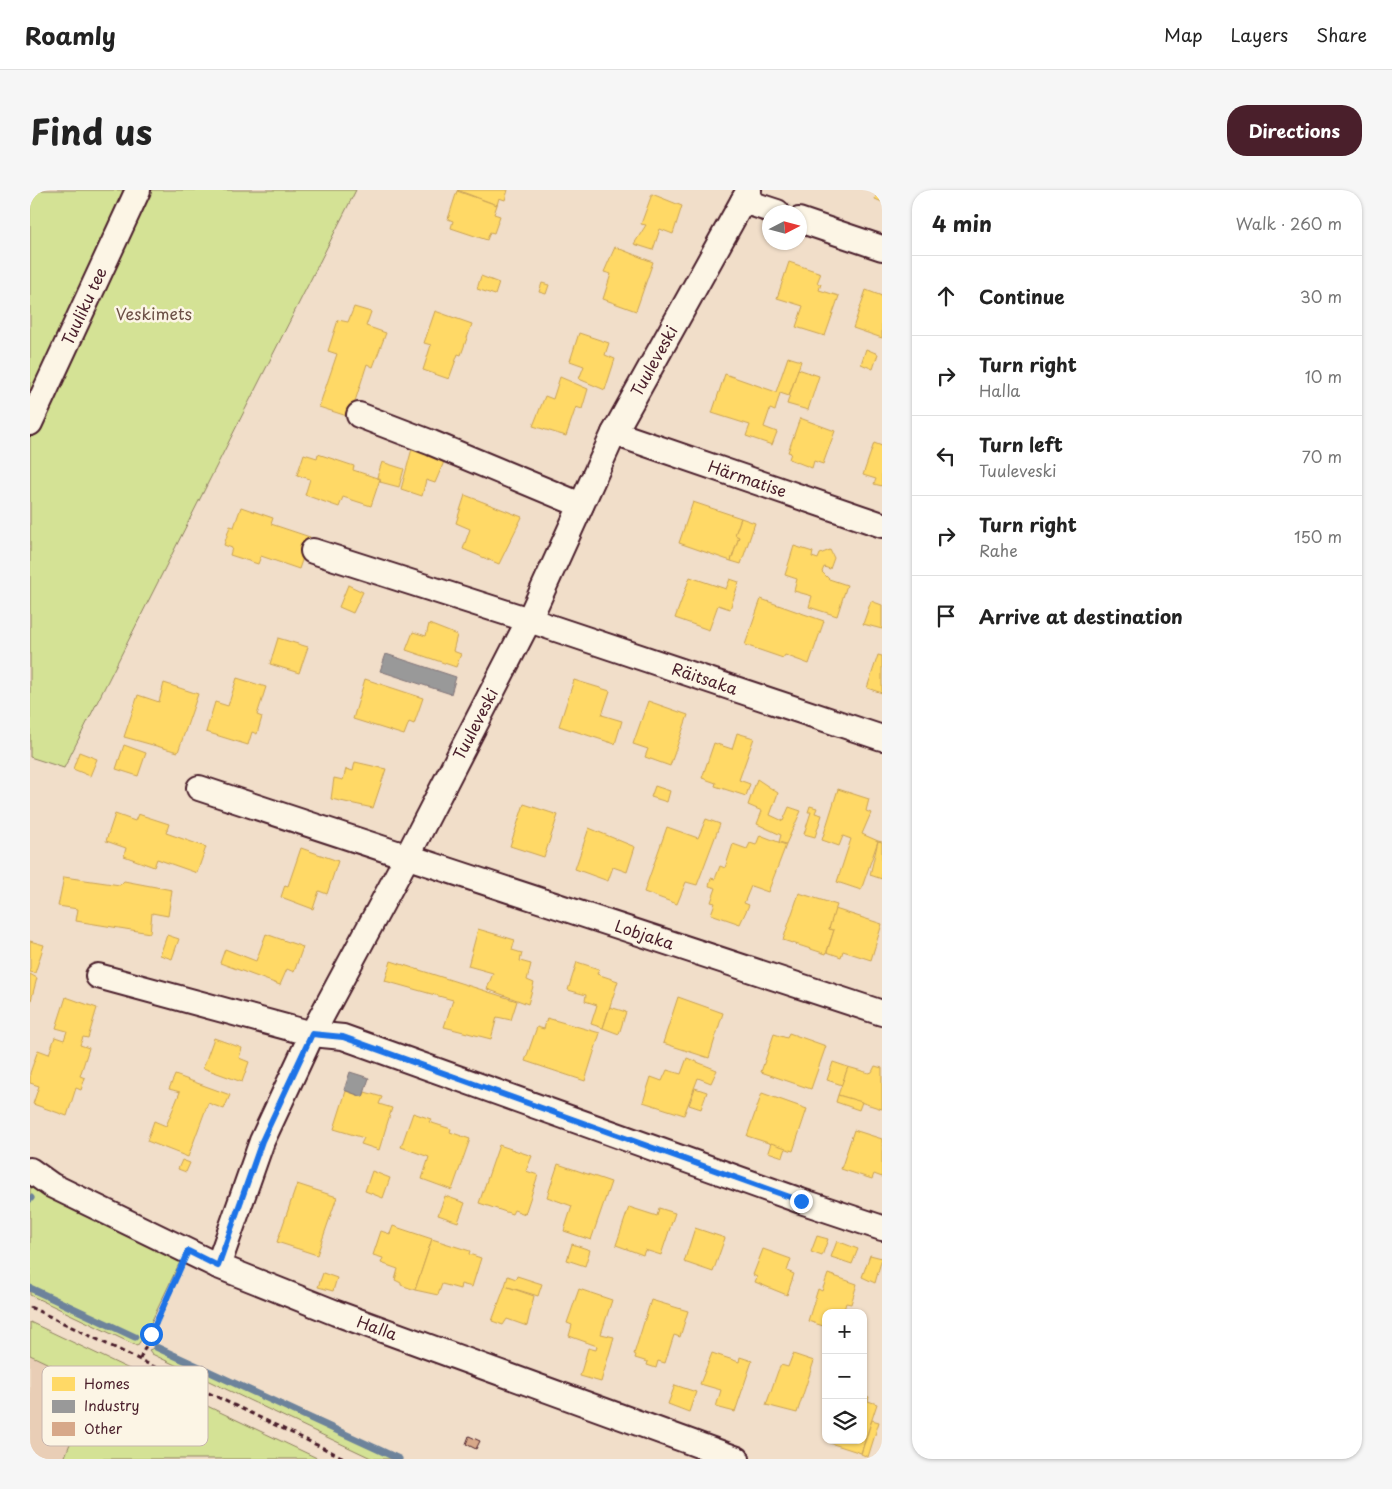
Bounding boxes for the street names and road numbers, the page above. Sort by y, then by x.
street label: Tuuliku tee [55,263,112,348]
street label: Tuuleveski [624,321,683,400]
street label: Härmatise [705,453,790,502]
street label: Räitsaka [669,656,741,700]
street label: Tuuleveski [446,684,503,764]
street label: Lobjaka [612,913,678,955]
street label: Halla [354,1309,401,1345]

